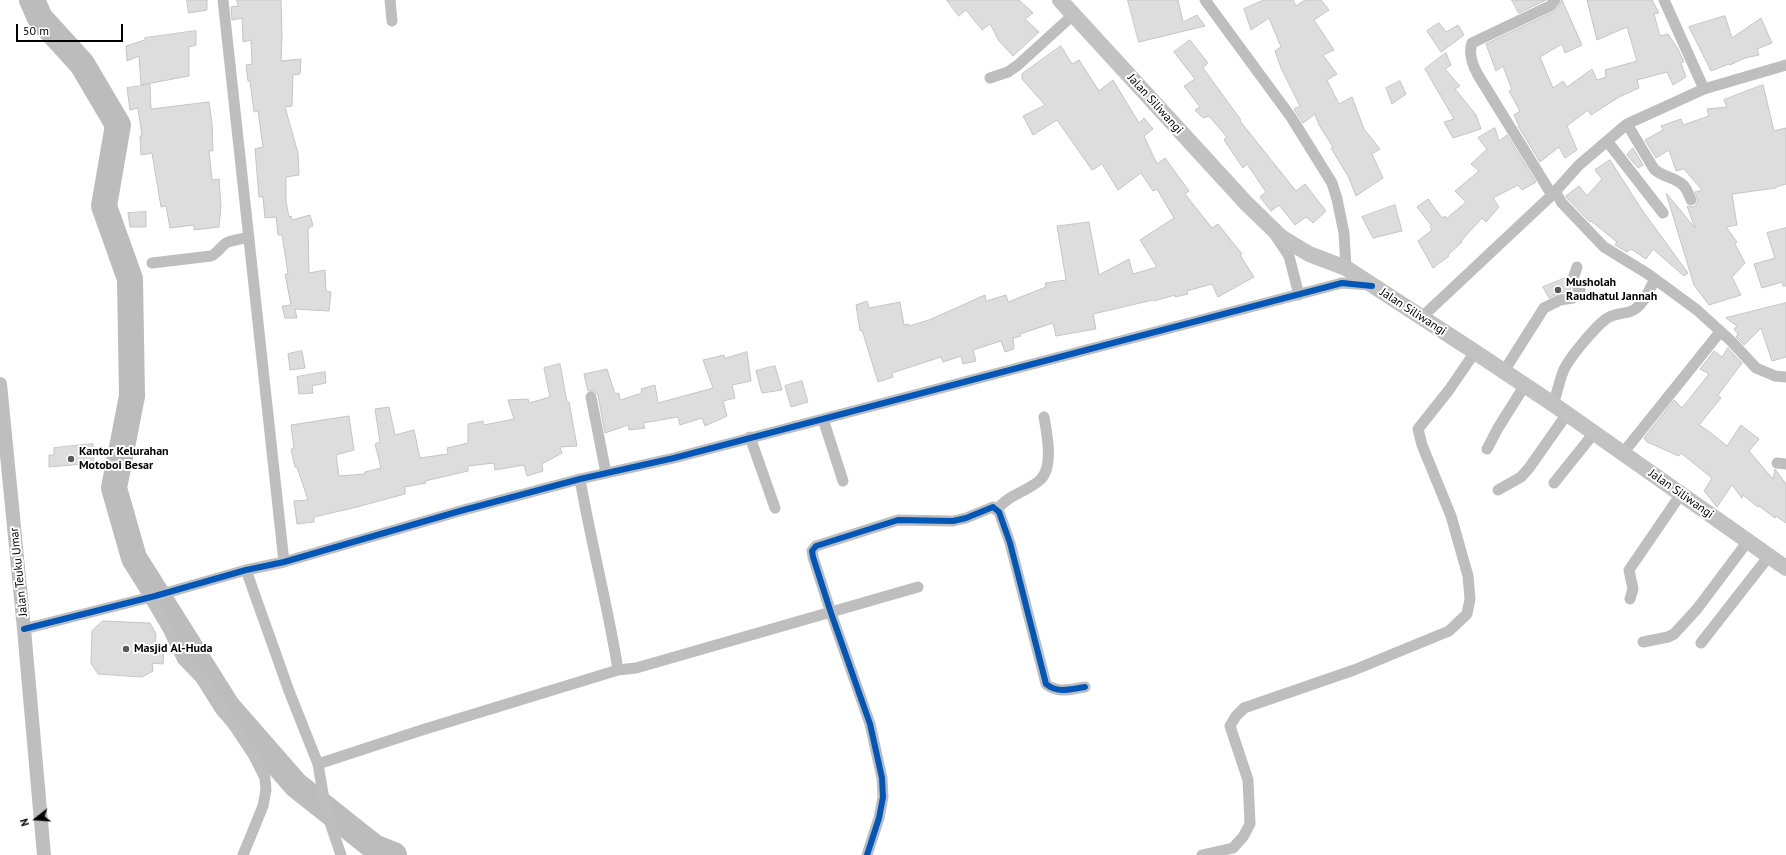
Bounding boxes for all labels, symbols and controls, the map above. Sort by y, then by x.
scale bar [18,16,125,42]
text: 50 m [23,23,49,38]
street label: Jalan Siliwangi [1124,71,1186,137]
place label: Musholah Raudhatul Jannah [1566,276,1657,304]
street label: Jalan Siliwangi [1377,285,1449,339]
marker: Musholah Raudhatul Jannah [1553,285,1563,295]
place label: Kantor Kelurahan Motoboi Besar [79,445,169,473]
marker: Kantor Kelurahan Motoboi Besar [66,454,76,464]
street label: Jalan Siliwangi [1646,466,1716,522]
street label: Jalan Teuku Umar [7,527,31,617]
place label: Masjid Al-Huda [134,642,212,656]
marker: Masjid Al-Huda [121,644,131,654]
north arrow [16,799,56,839]
text: N [17,817,32,828]

